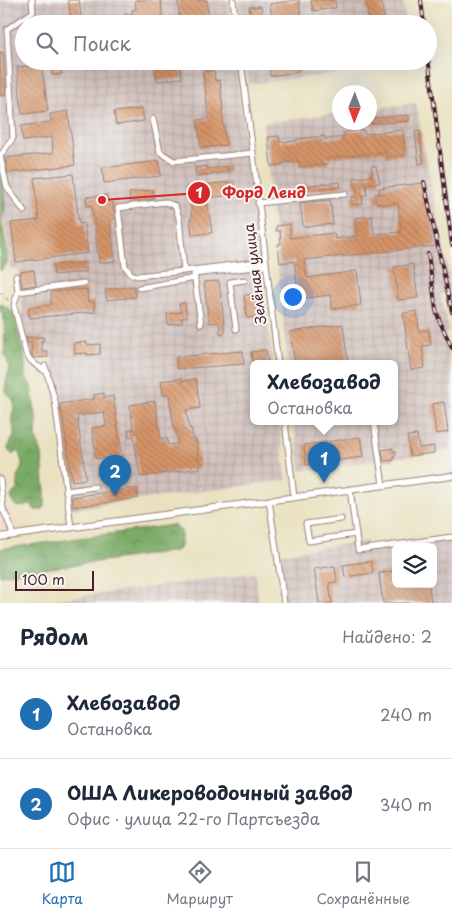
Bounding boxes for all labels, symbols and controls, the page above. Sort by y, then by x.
search box [15,15,437,70]
icon: search [33,29,61,57]
text: Поиск [73,29,131,57]
north arrow [332,85,377,130]
callout: Форд Ленд [187,178,316,208]
text: 1 [195,180,203,203]
text: Форд Ленд [222,180,306,203]
street label: Зелёная улица [238,222,271,326]
your location [280,284,306,310]
popup [250,360,398,425]
text: Хлебозавод [267,367,381,395]
text: Остановка [267,395,352,419]
pin: 1 [308,442,340,483]
pin: 2 [99,455,131,496]
map controls [392,543,437,588]
button: layers [392,543,437,588]
scale bar [15,568,94,591]
text: 100 m [22,569,65,590]
text: Рядом [20,620,88,652]
text: Найдено: 2 [342,624,432,648]
text: Хлебозавод [67,688,180,716]
text: 1 [32,702,40,726]
text: 240 m [380,702,432,726]
text: Остановка [67,716,152,740]
text: ОША Ликероводочный завод [67,778,353,806]
text: 2 [30,792,42,816]
text: 340 m [380,792,432,816]
text: Офис · улица 22-го Партсъезда [67,806,320,830]
tab: Карта [42,858,83,909]
tab: Маршрут [167,858,233,909]
tab: Сохранённые [317,858,410,909]

